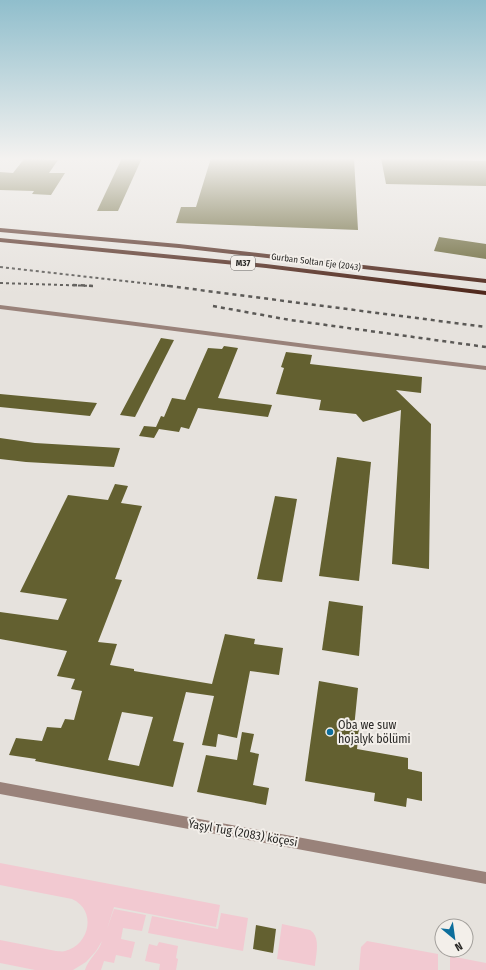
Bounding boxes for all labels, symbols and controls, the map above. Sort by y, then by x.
street label: Gurban Soltan Eje (2043) [271,252,362,272]
road number: M37 [231,256,255,270]
place label: Oba we suw hojalyk bölümi [338,718,411,746]
marker: Oba we suw hojalyk bölümi [325,727,335,737]
street label: Ýaşyl Tug (2083) köçesi [187,816,299,849]
north arrow [434,918,474,958]
text: N [453,939,465,954]

